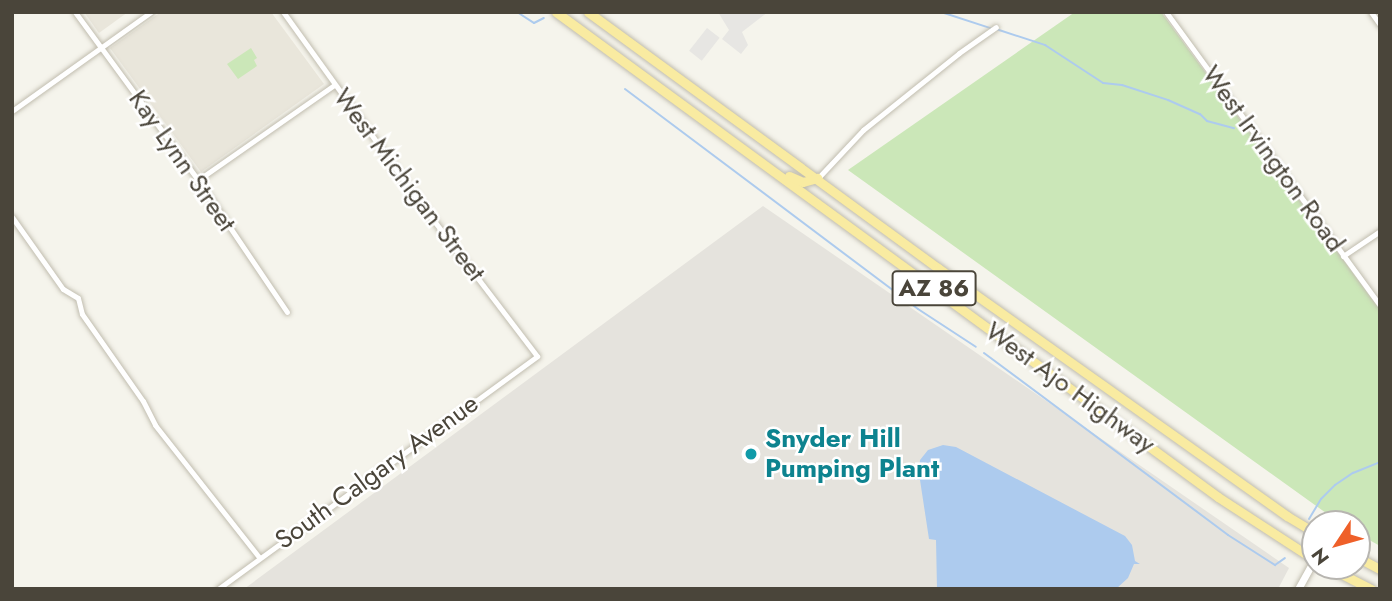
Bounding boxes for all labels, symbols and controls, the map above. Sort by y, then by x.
street label: West Irvington Road [1195,60,1351,258]
street label: West Michigan Street [326,83,492,287]
street label: Kay Lynn Street [122,84,242,238]
road number: AZ 86 [890,268,978,309]
street label: West Ajo Highway [979,316,1161,460]
street label: South Calgary Avenue [269,388,485,556]
place label: Snyder Hill Pumping Plant [765,423,939,485]
marker: Snyder Hill Pumping Plant [743,446,759,462]
north arrow [1301,510,1371,580]
text: N [1305,542,1336,571]

